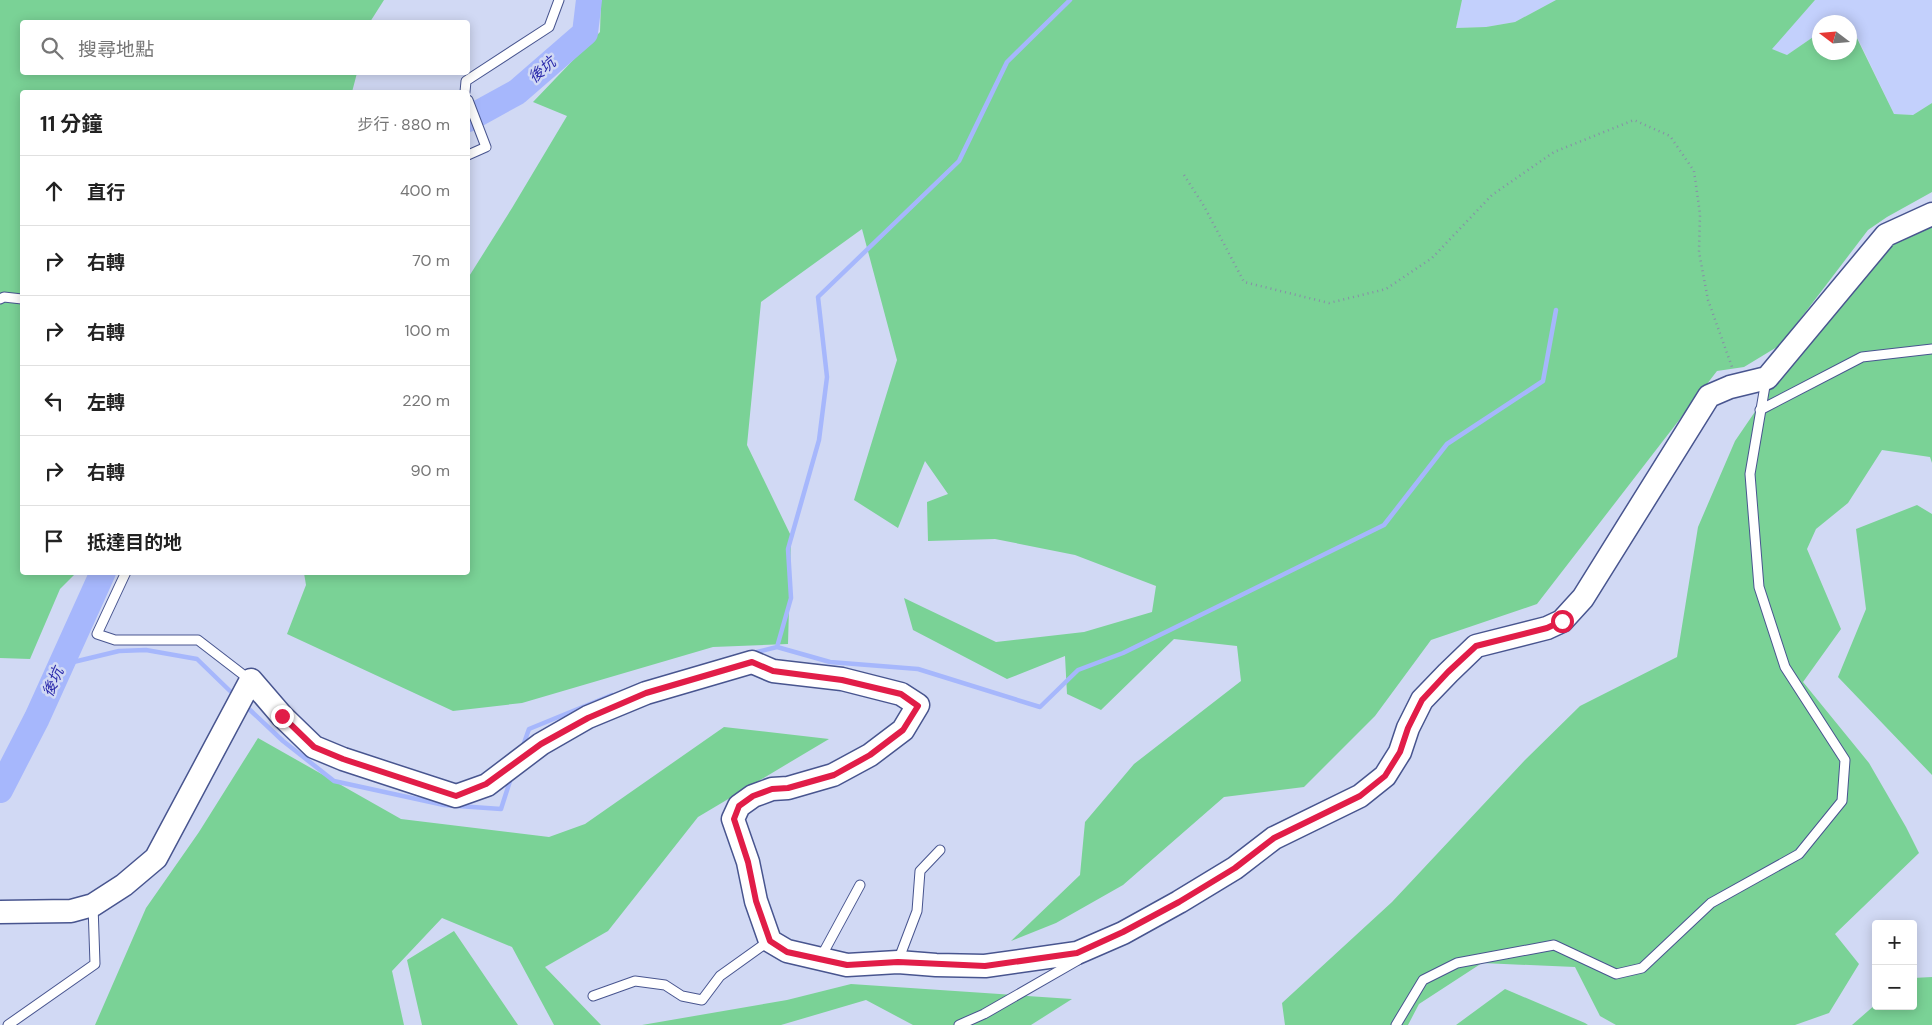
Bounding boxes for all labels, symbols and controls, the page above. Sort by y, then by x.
north arrow [1812,15,1857,60]
search box [20,20,470,75]
icon: search [38,34,66,62]
text: 搜尋地點 [78,37,154,62]
water label: 後坑 [524,51,561,87]
text: 11 分鐘 [40,110,102,138]
text: 步行 · 880 m [357,114,450,135]
icon: ahead [40,177,68,205]
text: 直行 [87,180,125,205]
text: 400 m [400,180,450,201]
icon: right [40,247,68,275]
text: 右轉 [87,250,125,275]
text: 70 m [412,250,450,271]
icon: right [40,317,68,345]
text: 右轉 [87,320,125,345]
text: 100 m [405,320,450,341]
icon: left [40,387,68,415]
text: 左轉 [87,390,125,415]
text: 220 m [402,390,450,411]
icon: right [40,457,68,485]
text: 右轉 [87,460,125,485]
text: 90 m [410,460,450,481]
icon: arrive [40,527,68,555]
text: 抵達目的地 [87,530,182,555]
route start [1551,610,1574,633]
water label: 後坑 [38,662,69,700]
route end [271,705,294,728]
map controls [1872,920,1917,1010]
button: + [1872,920,1917,965]
button: − [1872,965,1917,1010]

